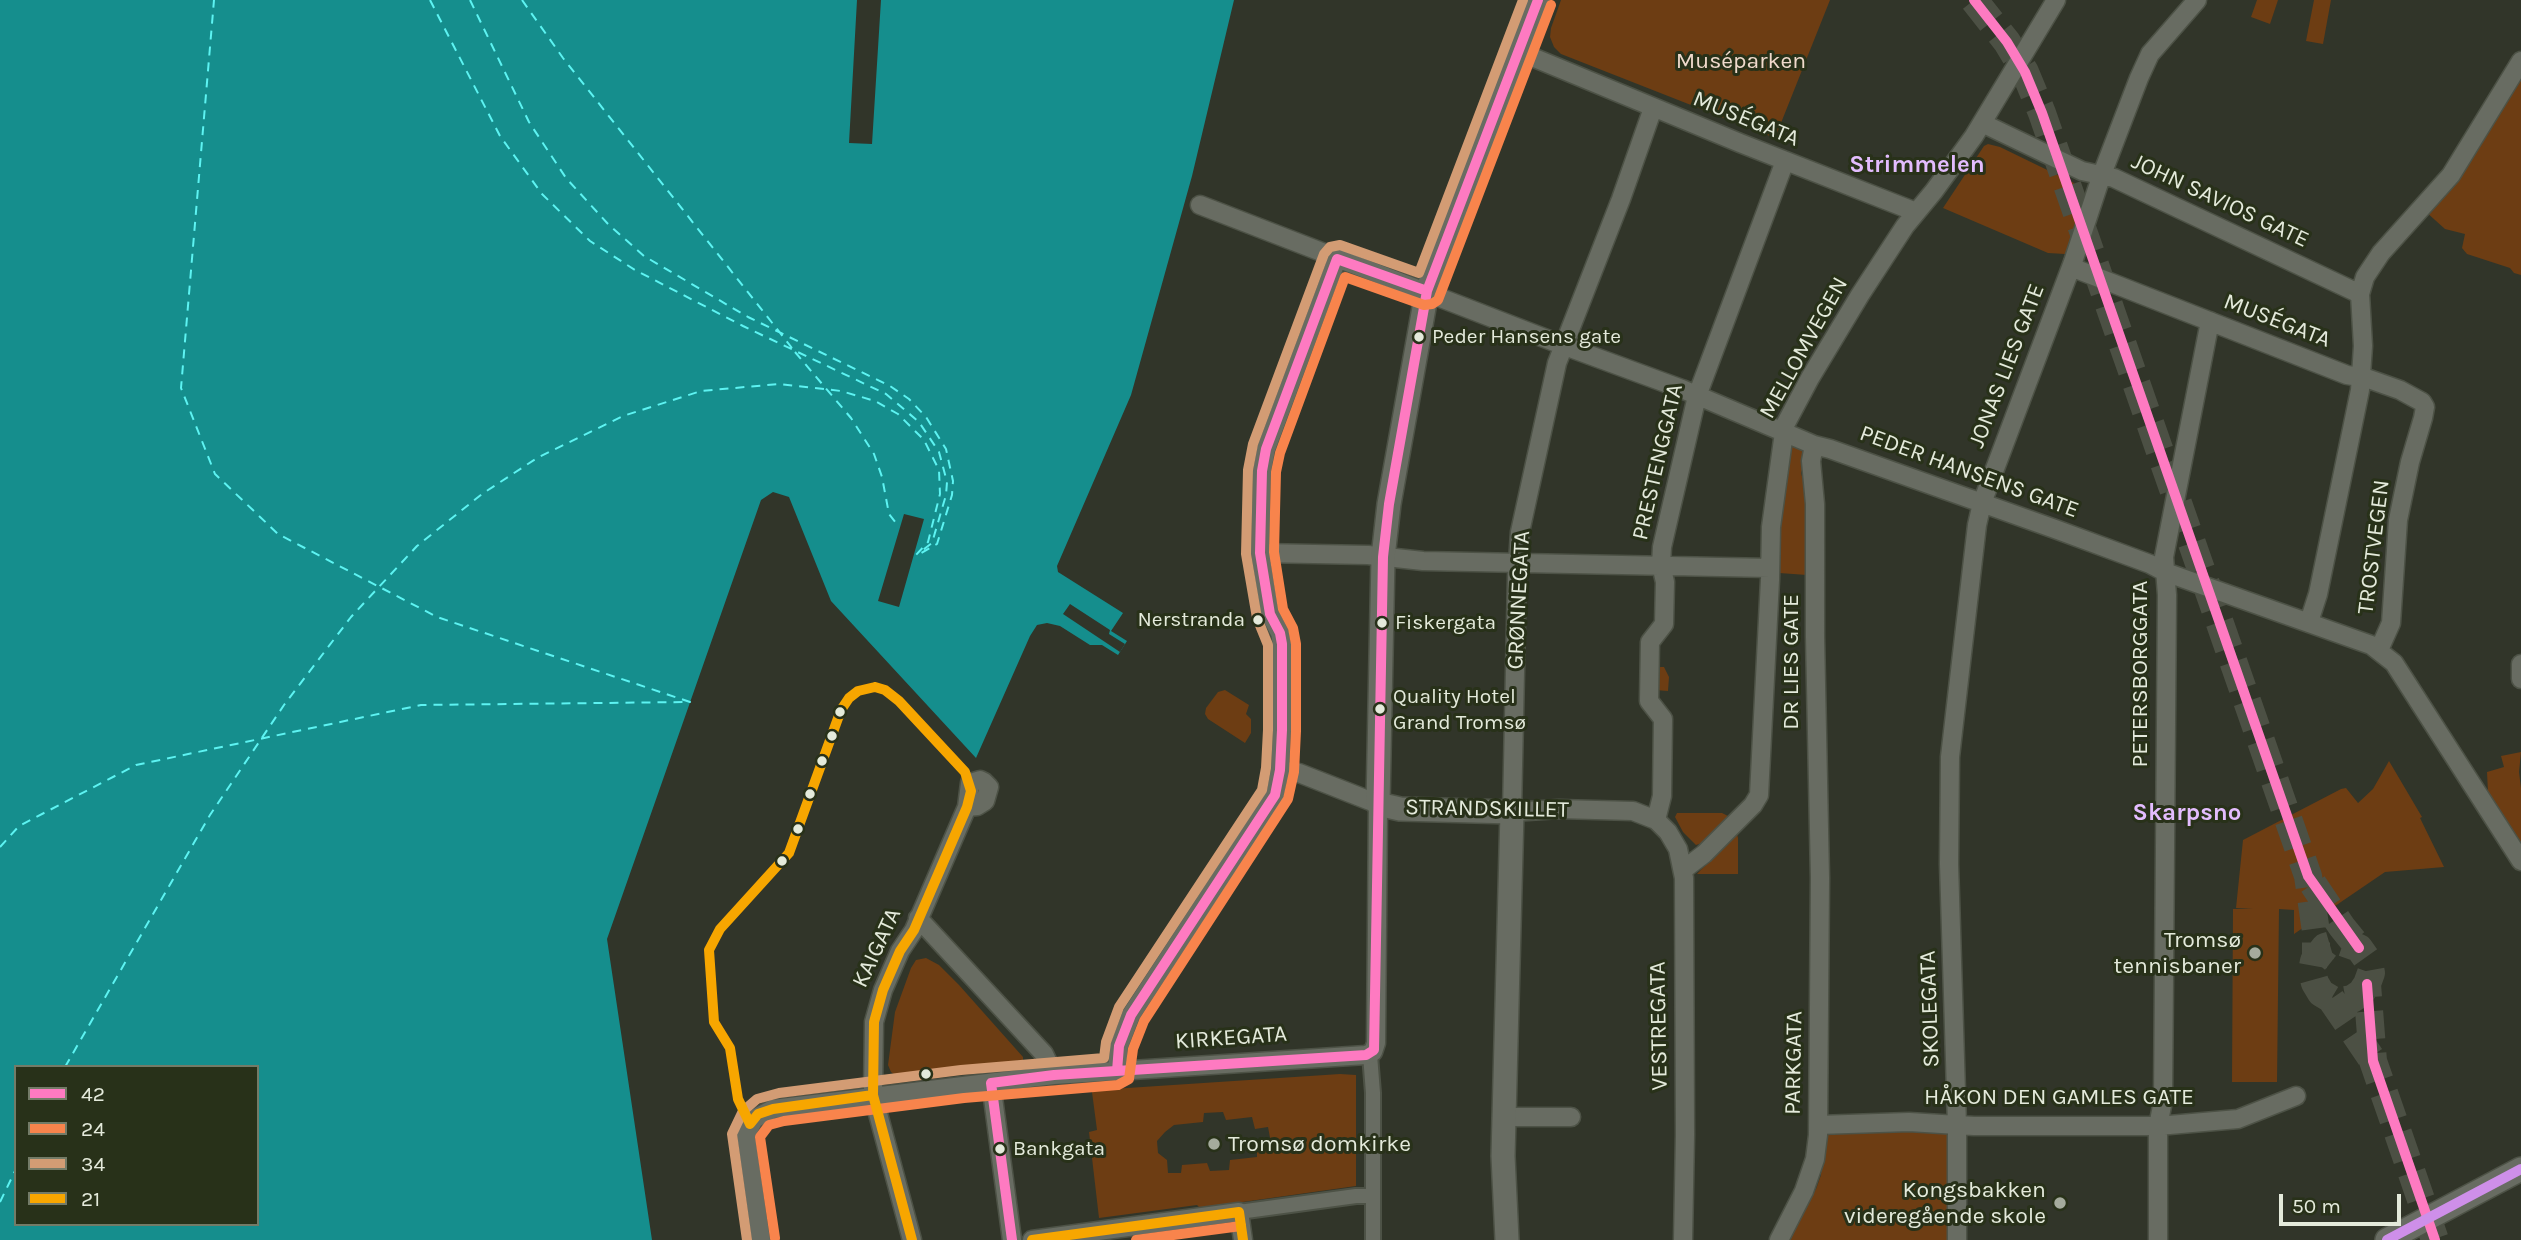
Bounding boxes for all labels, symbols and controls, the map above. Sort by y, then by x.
park label: Muséparken [1676,47,1806,75]
street label: MUSÉGATA [1689,85,1803,153]
street label: JOHN SAVIOS GATE [2127,148,2313,254]
district label: Strimmelen [1849,151,1985,179]
street label: MELLOMVEGEN [1754,272,1854,424]
street label: JONAS LIES GATE [1963,280,2051,452]
street label: MUSÉGATA [2220,288,2334,354]
place label: Peder Hansens gate [1432,324,1621,350]
marker: Peder Hansens gate [1412,330,1426,344]
street label: PRESTENGGATA [1627,381,1689,543]
street label: PEDER HANSENS GATE [1856,420,2082,524]
street label: TROSTVEGEN [2352,478,2396,616]
street label: GRØNNEGATA [1502,530,1536,670]
street label: PETERSBORGGATA [2126,581,2154,767]
street label: DR LIES GATE [1777,594,1805,730]
place label: Nerstranda [1138,607,1245,633]
place label: Fiskergata [1395,610,1496,636]
marker: Nerstranda [1251,613,1265,627]
marker: Fiskergata [1375,616,1389,630]
place label: Quality Hotel Grand Tromsø [1393,684,1526,734]
marker: Quality Hotel Grand Tromsø [1373,702,1387,716]
unlabelled marker [833,705,847,719]
unlabelled marker [825,729,839,743]
unlabelled marker [815,754,829,768]
unlabelled marker [803,787,817,801]
street label: STRANDSKILLET [1405,794,1569,824]
district label: Skarpsno [2133,799,2241,827]
unlabelled marker [791,822,805,836]
unlabelled marker [775,854,789,868]
street label: KAIGATA [847,904,907,992]
place label: Tromsø tennisbaner [2114,926,2241,980]
marker: Tromsø tennisbaner [2247,945,2263,961]
street label: SKOLEGATA [1914,950,1946,1068]
street label: VESTREGATA [1644,961,1674,1091]
street label: PARKGATA [1779,1011,1809,1115]
street label: KIRKEGATA [1174,1020,1288,1056]
legend [14,1065,259,1226]
unlabelled marker [919,1067,933,1081]
text: 42 [81,1082,105,1106]
street label: HÅKON DEN GAMLES GATE [1924,1083,2194,1111]
text: 24 [81,1117,105,1141]
place label: Tromsø domkirke [1228,1130,1411,1158]
place label: Bankgata [1013,1136,1105,1162]
marker: Tromsø domkirke [1206,1136,1222,1152]
marker: Bankgata [993,1142,1007,1156]
text: 34 [81,1152,105,1176]
place label: Kongsbakken videregående skole [1844,1176,2046,1230]
scale bar [2283,1180,2406,1224]
text: 21 [81,1187,100,1211]
text: 50 m [2292,1194,2341,1218]
marker: Kongsbakken videregående skole [2052,1195,2068,1211]

